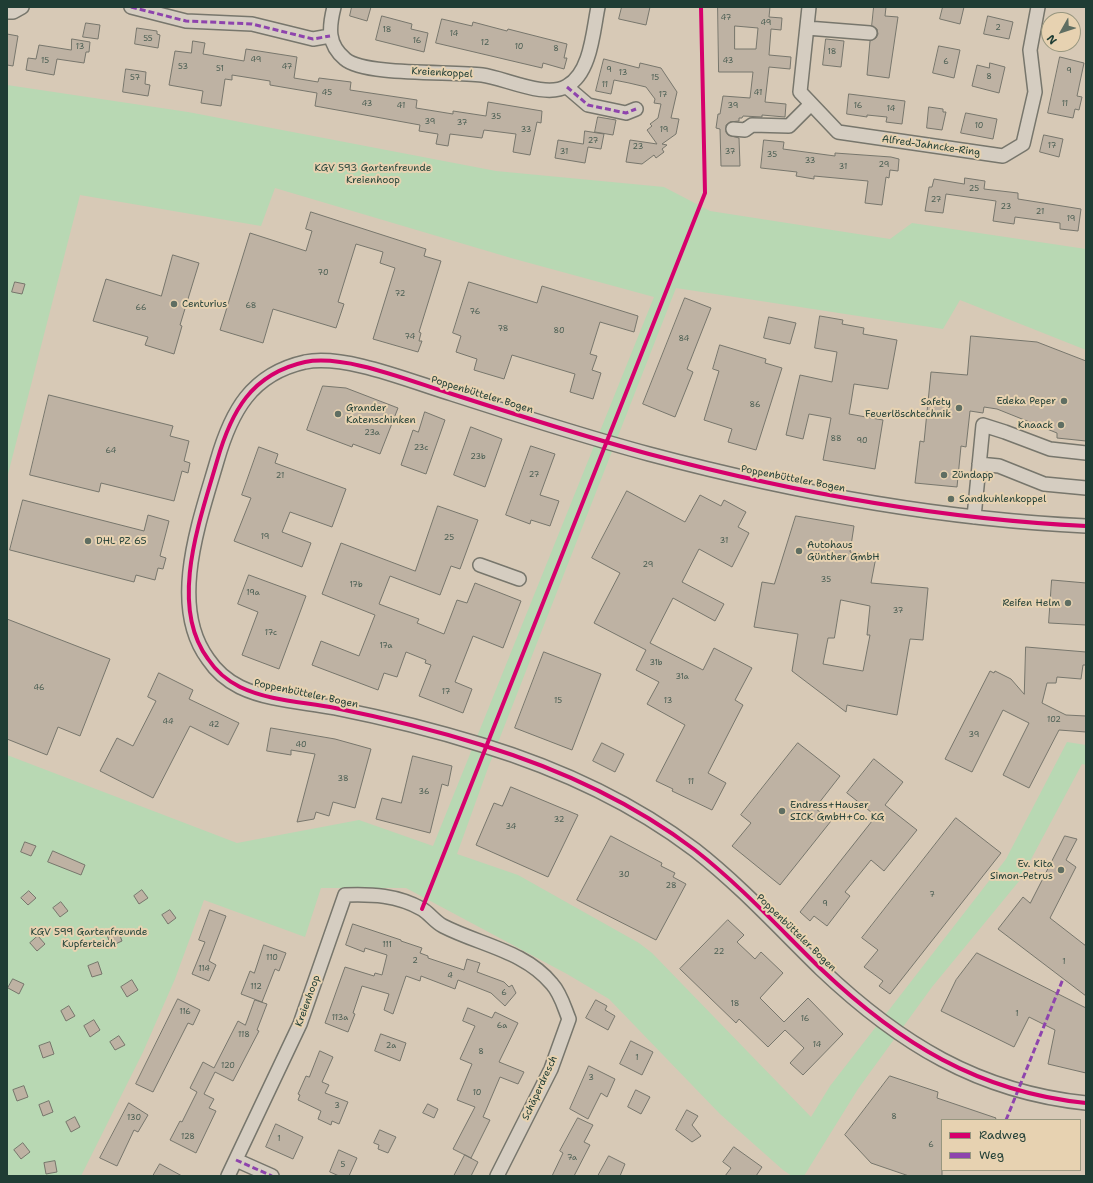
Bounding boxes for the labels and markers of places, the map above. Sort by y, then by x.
place label: Centurius [182,298,227,310]
marker: Centurius [169,299,179,309]
place label: Edeka Peper [996,395,1056,407]
place label: Safety Feuerlöschtechnik [865,396,951,420]
marker: Edeka Peper [1059,396,1069,406]
place label: Grander Katenschinken [346,402,416,426]
marker: Safety Feuerlöschtechnik [954,403,964,413]
marker: Grander Katenschinken [333,409,343,419]
place label: Knaack [1018,419,1053,431]
marker: Knaack [1056,420,1066,430]
place label: Zündapp [952,469,993,481]
marker: Zündapp [939,470,949,480]
place label: Sandkuhlenkoppel [959,493,1046,505]
marker: Sandkuhlenkoppel [946,494,956,504]
place label: DHL PZ 65 [96,535,147,547]
marker: DHL PZ 65 [83,536,93,546]
place label: Autohaus Günther GmbH [807,539,880,562]
marker: Autohaus Günther GmbH [794,546,804,556]
place label: Reifen Helm [1002,597,1060,609]
marker: Reifen Helm [1063,598,1073,608]
place label: Endress+Hauser SICK GmbH+Co. KG [790,799,884,822]
marker: Endress+Hauser SICK GmbH+Co. KG [777,806,787,816]
place label: Ev. Kita Simon-Petrus [990,858,1053,882]
marker: Ev. Kita Simon-Petrus [1056,865,1066,875]

